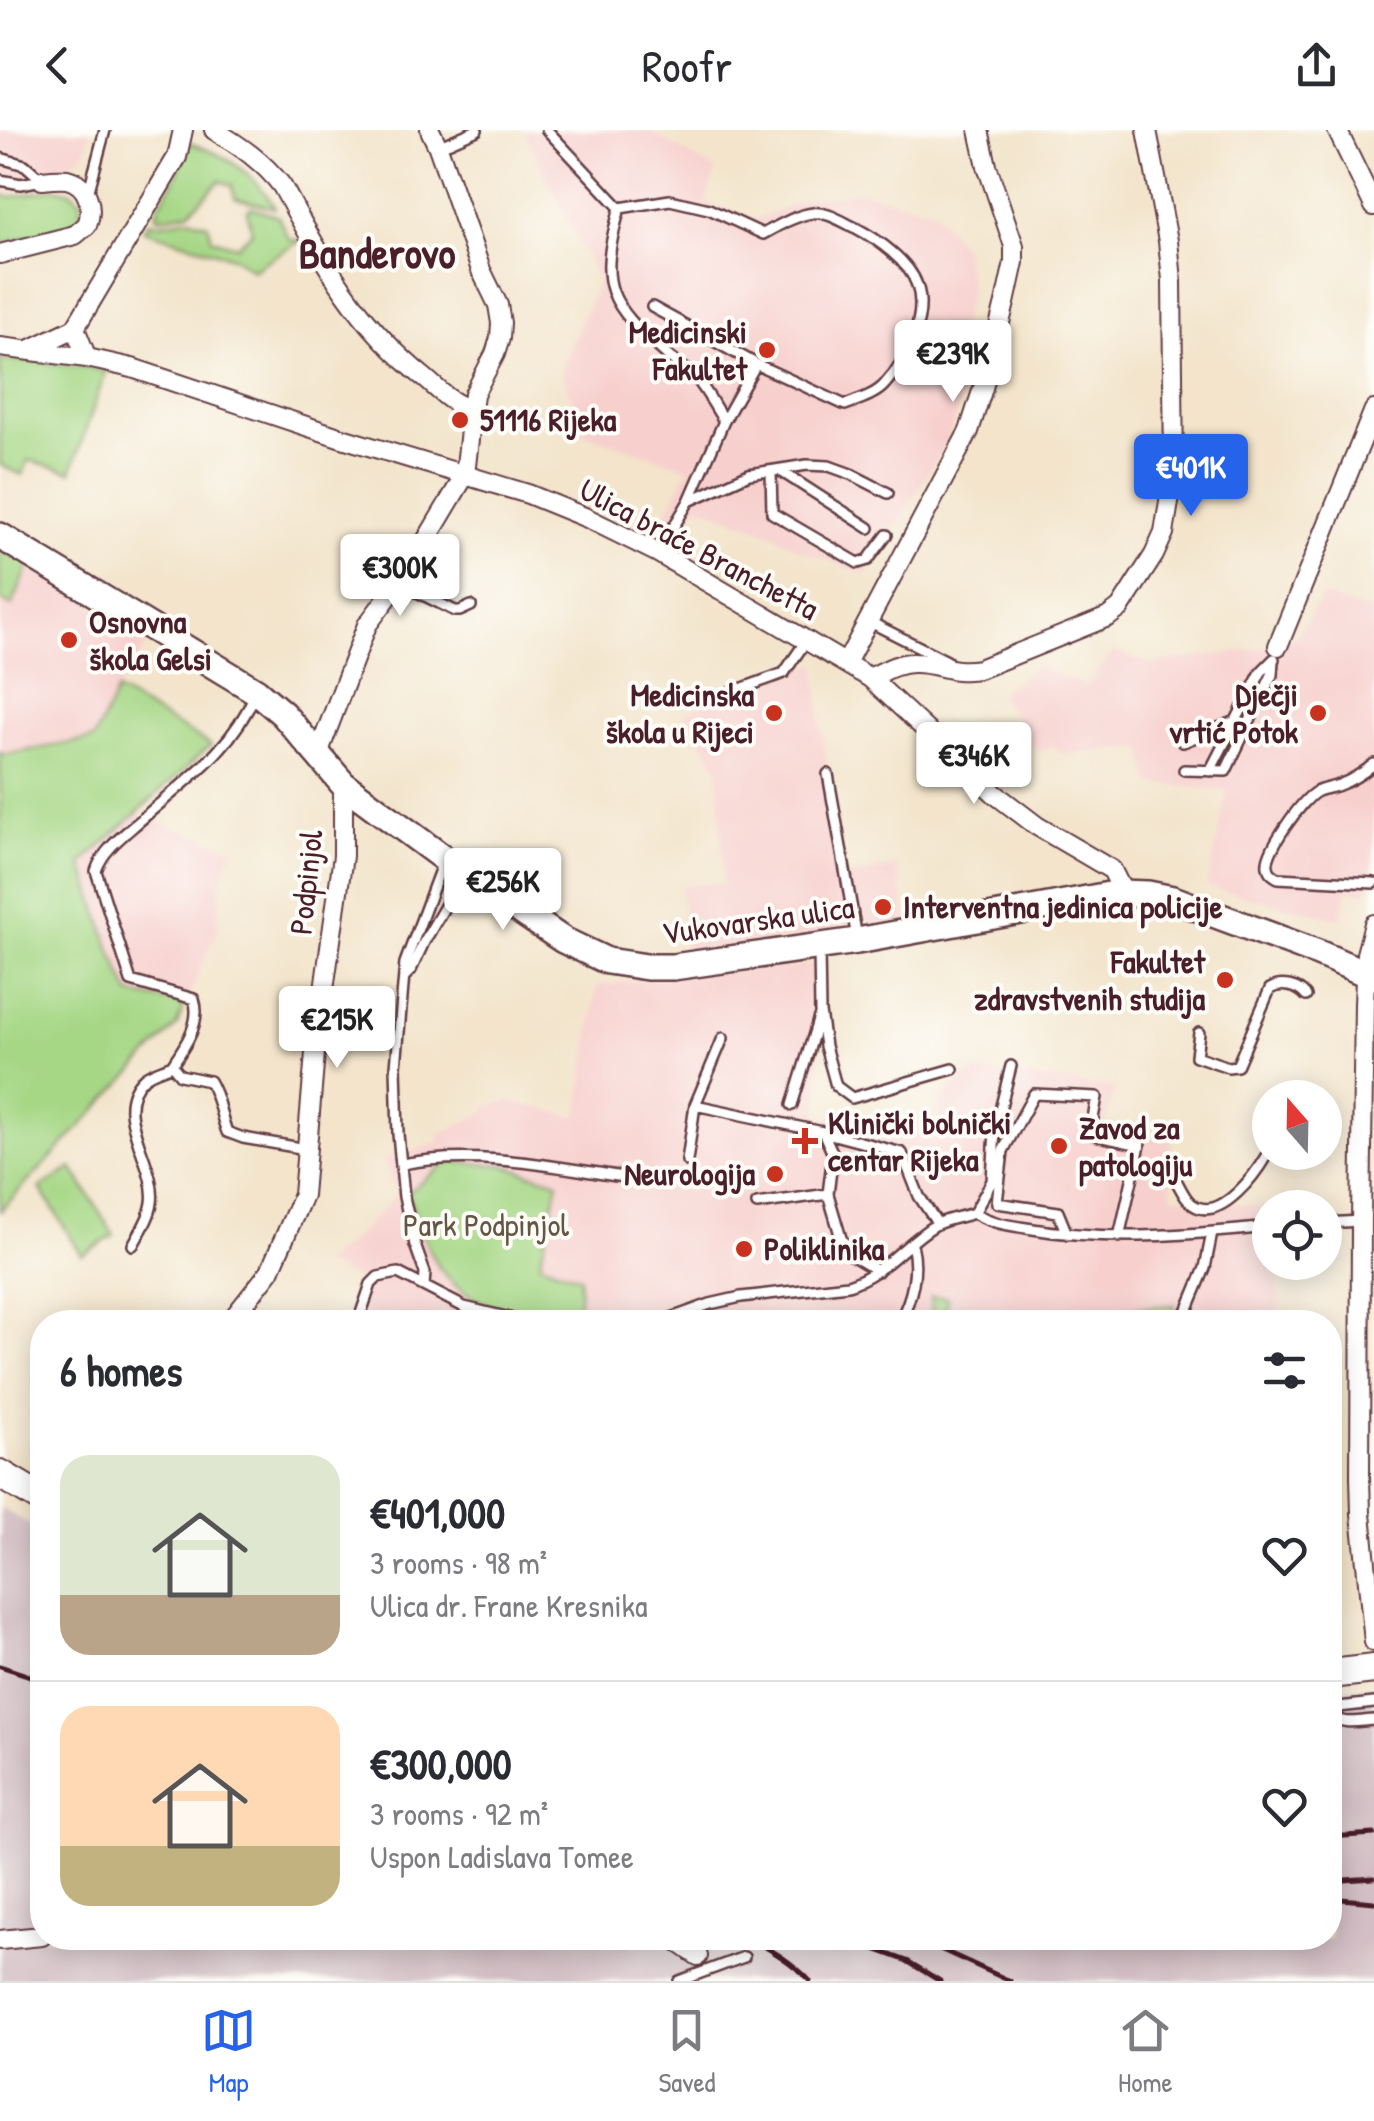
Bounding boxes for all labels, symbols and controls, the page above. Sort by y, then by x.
text: Roofr [642,35,732,96]
icon: back [30,38,85,93]
icon: share [1289,38,1344,93]
district label: Banderovo [299,224,455,281]
place label: Medicinski Fakultet [629,310,748,390]
pin: €239K [883,320,1023,405]
text: €239K [916,331,990,374]
marker: Medicinski Fakultet [756,339,778,361]
place label: 51116 Rijeka [480,398,617,441]
marker: 51116 Rijeka [449,409,471,431]
pin: €401K [1121,434,1261,519]
text: €401K [1156,445,1226,488]
street label: Ulica braće Branchetta [572,467,826,630]
pin: €300K [330,534,470,619]
text: €300K [362,545,438,588]
place label: Osnovna škola Gelsi [89,600,212,680]
marker: Osnovna škola Gelsi [58,629,80,651]
place label: Medicinska škola u Rijeci [605,673,754,753]
place label: Dječji vrtić Potok [1169,673,1299,753]
marker: Medicinska škola u Rijeci [763,702,785,724]
marker: Dječji vrtić Potok [1307,702,1329,724]
pin: €346K [904,722,1044,807]
text: €346K [938,733,1010,776]
street label: Podpinjol [279,827,332,936]
pin: €256K [433,848,573,933]
text: €256K [466,859,540,902]
street label: Vukovarska ulica [659,885,857,954]
place label: Interventna jedinica policije [903,885,1223,929]
marker: Interventna jedinica policije [872,896,894,918]
place label: Fakultet zdravstvenih studija [974,940,1206,1020]
marker: Fakultet zdravstvenih studija [1214,969,1236,991]
pin: €215K [267,986,407,1071]
text: €215K [301,997,373,1040]
north arrow [1252,1080,1342,1170]
map controls [1252,1080,1342,1280]
place label: Klinički bolnički centar Rijeka [828,1101,1011,1181]
place label: Zavod za patologiju [1079,1106,1192,1187]
marker: Klinički bolnički centar Rijeka [792,1128,818,1154]
marker: Zavod za patologiju [1048,1135,1070,1157]
place label: Neurologija [624,1152,755,1196]
marker: Neurologija [764,1163,786,1185]
button: locate [1252,1190,1342,1280]
park label: Park Podpinjol [403,1203,569,1246]
place label: Poliklinika [764,1227,885,1270]
marker: Poliklinika [733,1238,755,1260]
text: 6 homes [60,1342,182,1399]
icon: filters [1257,1343,1312,1398]
text: €401,000 [370,1484,505,1541]
icon: home [140,1495,260,1615]
icon: heart [1257,1528,1312,1583]
text: 3 rooms · 98 m² [370,1541,547,1584]
text: Ulica dr. Frane Kresnika [370,1584,648,1627]
text: €300,000 [370,1735,512,1792]
icon: home [140,1746,260,1866]
icon: heart [1257,1779,1312,1834]
text: 3 rooms · 92 m² [370,1792,548,1835]
text: Uspon Ladislava Tomee [370,1835,634,1878]
tab: Map [201,2003,256,2101]
tab: Saved [658,2003,716,2101]
tab: Home [1118,2003,1173,2101]

